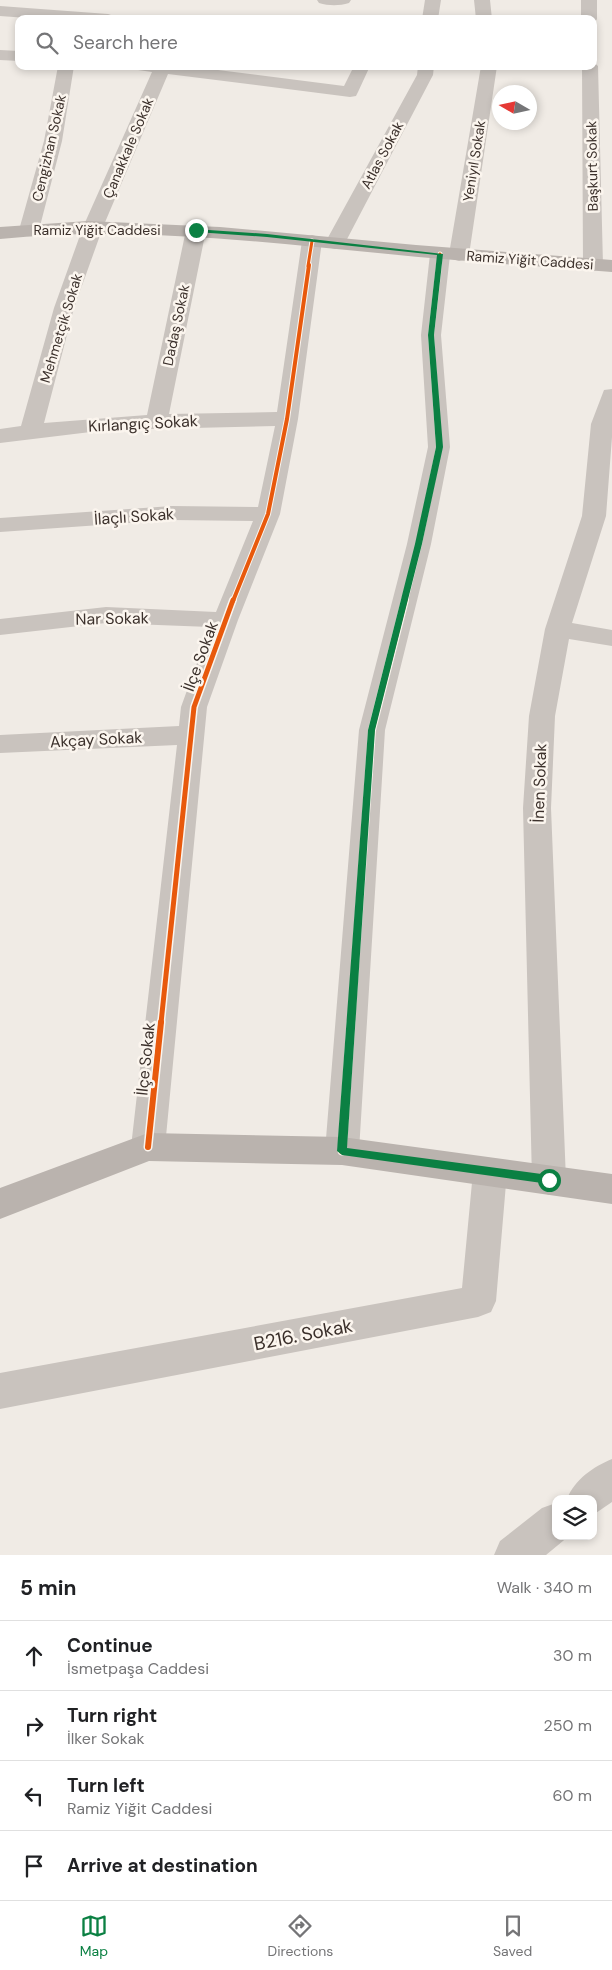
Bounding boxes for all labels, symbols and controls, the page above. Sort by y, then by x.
search box [15,15,597,70]
icon: search [33,29,61,57]
text: Search here [73,30,178,55]
north arrow [492,85,537,130]
street label: Cengizhan Sokak [28,93,70,203]
street label: Çanakkale Sokak [99,95,157,201]
street label: Atlas Sokak [357,118,407,192]
street label: Yeniyıl Sokak [459,119,489,203]
street label: Başkurt Sokak [582,121,602,211]
route end [185,219,208,242]
street label: Ramiz Yiğit Caddesi [33,221,161,239]
street label: Ramiz Yiğit Caddesi [466,247,594,273]
street label: Mehmetçik Sokak [36,271,86,385]
street label: Dadaş Sokak [159,283,193,367]
street label: Kırlangıç Sokak [88,410,198,437]
street label: İlaçlı Sokak [93,503,175,530]
street label: Nar Sokak [75,607,149,630]
street label: İlçe Sokak [178,618,223,694]
street label: Akçay Sokak [49,727,143,752]
street label: İnen Sokak [528,743,551,823]
street label: İlçe Sokak [131,1021,160,1097]
route start [538,1169,561,1192]
street label: B216. Sokak [252,1313,355,1356]
map controls [552,1495,597,1540]
button: layers [552,1495,597,1540]
text: 5 min [20,1574,76,1602]
text: Walk · 340 m [497,1577,592,1598]
text: Continue [67,1633,153,1658]
icon: ahead [20,1642,48,1670]
text: 30 m [553,1645,592,1666]
text: İsmetpaşa Caddesi [67,1658,209,1679]
text: Turn right [67,1703,157,1728]
icon: right [20,1712,48,1740]
text: 250 m [544,1715,592,1736]
text: İlker Sokak [67,1728,145,1749]
text: Turn left [67,1773,145,1798]
icon: left [20,1782,48,1810]
text: 60 m [552,1785,592,1806]
text: Ramiz Yiğit Caddesi [67,1798,212,1819]
icon: arrive [20,1852,48,1880]
text: Arrive at destination [67,1853,258,1878]
tab: Map [80,1912,108,1960]
tab: Directions [268,1912,333,1960]
tab: Saved [493,1912,532,1960]

